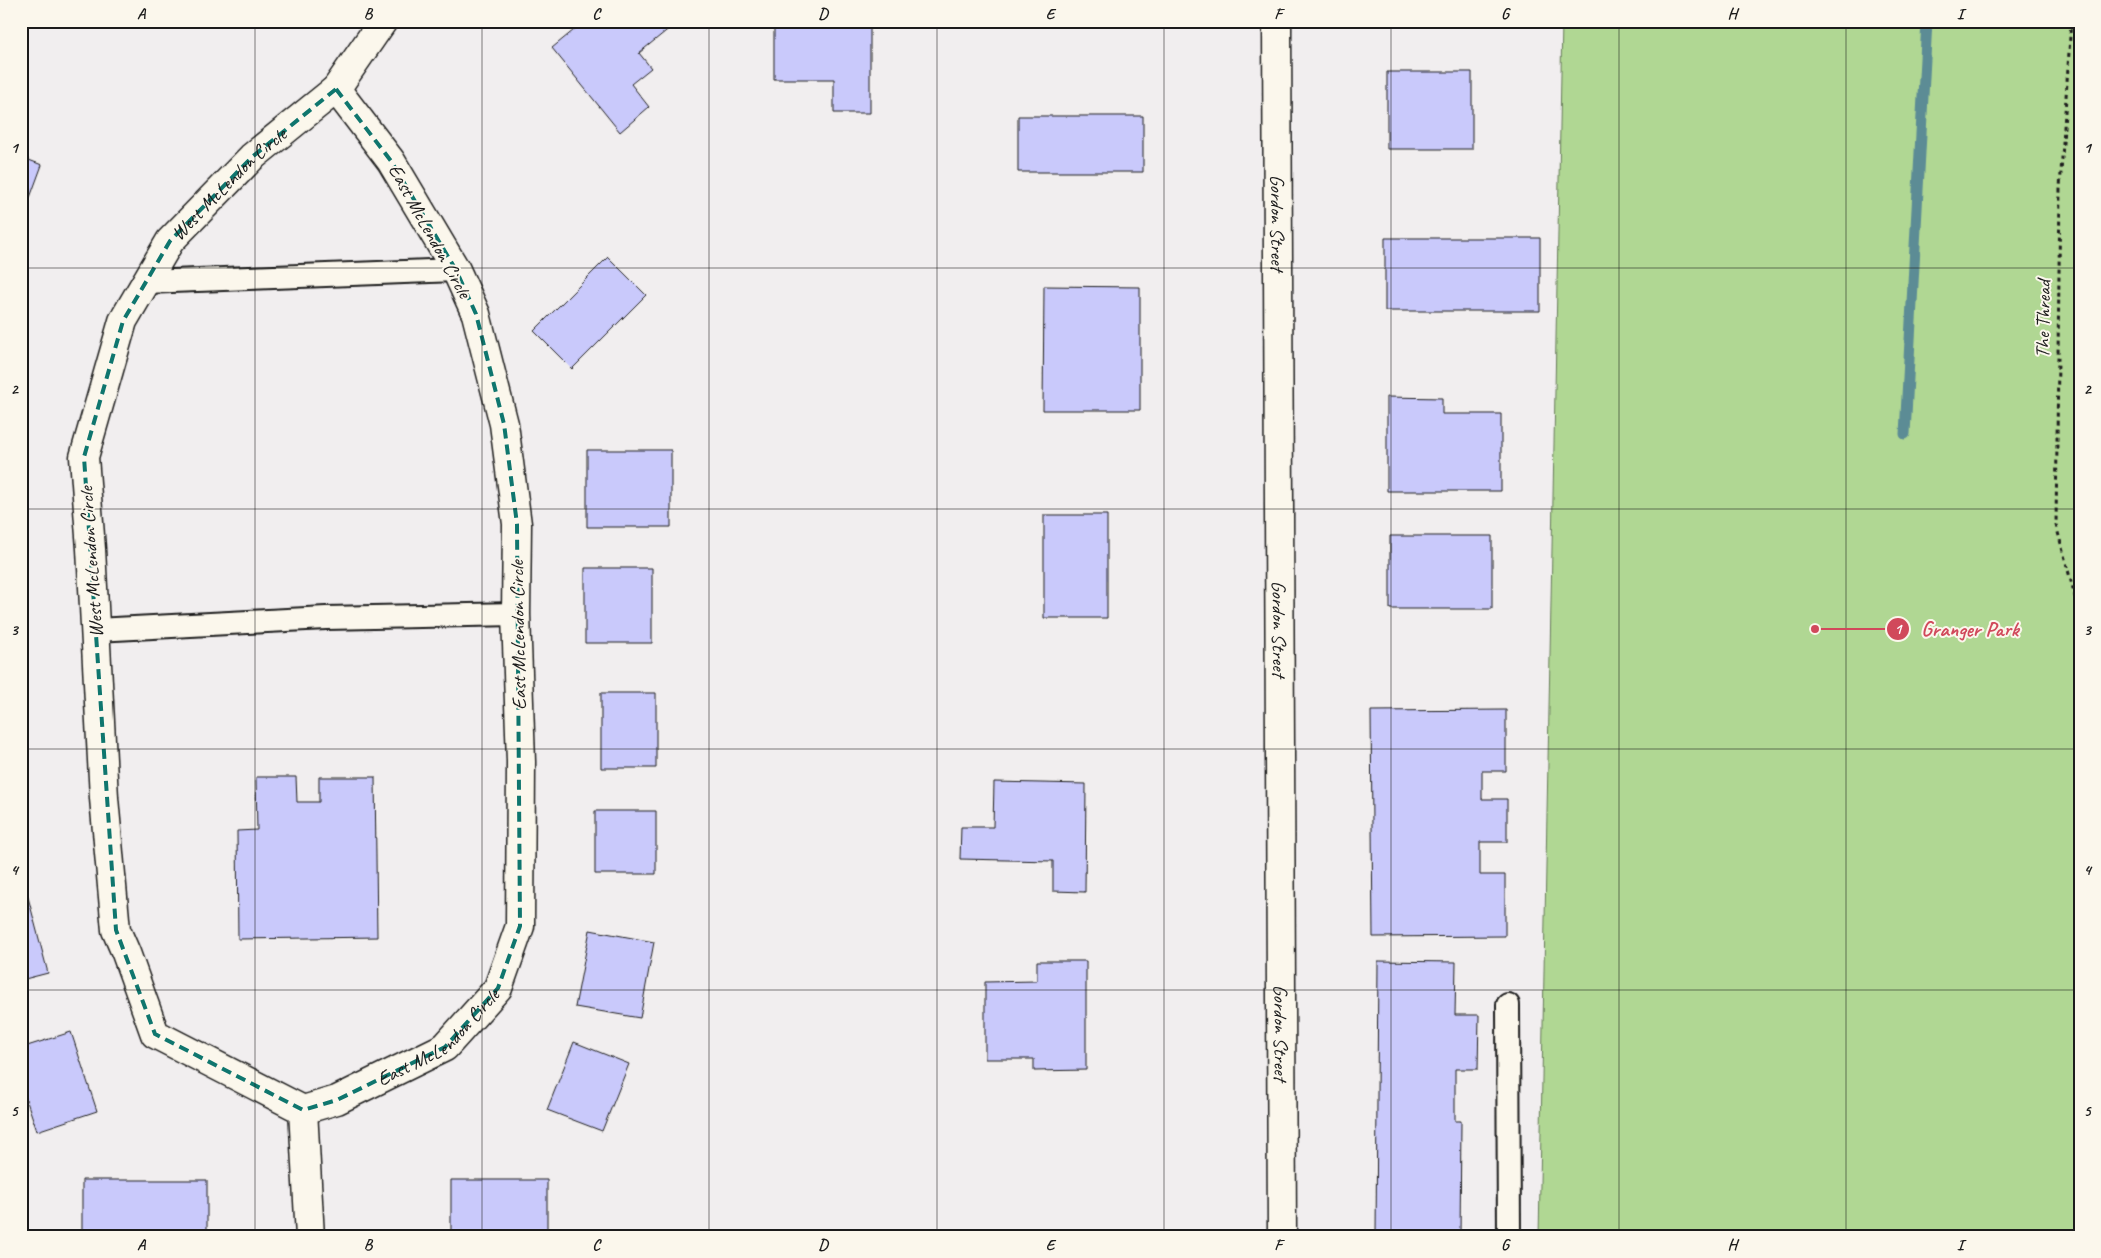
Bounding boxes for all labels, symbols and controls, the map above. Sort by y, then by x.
text: A [137,4,147,24]
text: B [364,4,374,24]
text: C [592,4,602,24]
text: D [818,4,829,24]
text: E [1046,4,1057,24]
text: F [1274,4,1285,24]
text: G [1501,4,1511,24]
text: H [1727,4,1739,24]
text: I [1957,4,1967,24]
street label: West McLendon Circle [166,121,292,245]
text: 1 [10,138,19,158]
text: 1 [2083,138,2092,158]
street label: East McLendon Circle [383,160,478,304]
street label: Gordon Street [1265,175,1291,275]
street label: The Thread [2030,277,2056,358]
text: 2 [10,379,19,399]
text: 2 [2083,379,2092,399]
street label: West McLendon Circle [73,484,109,638]
street label: East McLendon Circle [504,559,532,710]
street label: Gordon Street [1267,581,1292,681]
callout: Granger Park [1886,611,2029,647]
text: Granger Park [1921,616,2021,642]
text: 3 [10,620,19,640]
text: 1 [1895,620,1904,639]
text: 3 [2083,620,2092,640]
text: 4 [10,860,19,880]
text: 4 [2083,860,2092,880]
street label: East McLendon Circle [373,982,505,1091]
street label: Gordon Street [1268,985,1294,1085]
text: 5 [11,1101,20,1121]
text: 5 [2084,1101,2093,1121]
text: A [137,1235,147,1255]
text: B [364,1235,374,1255]
text: C [592,1235,602,1255]
text: D [818,1235,829,1255]
text: E [1046,1235,1057,1255]
text: F [1274,1235,1285,1255]
text: G [1501,1235,1511,1255]
text: H [1727,1235,1739,1255]
text: I [1957,1235,1967,1255]

